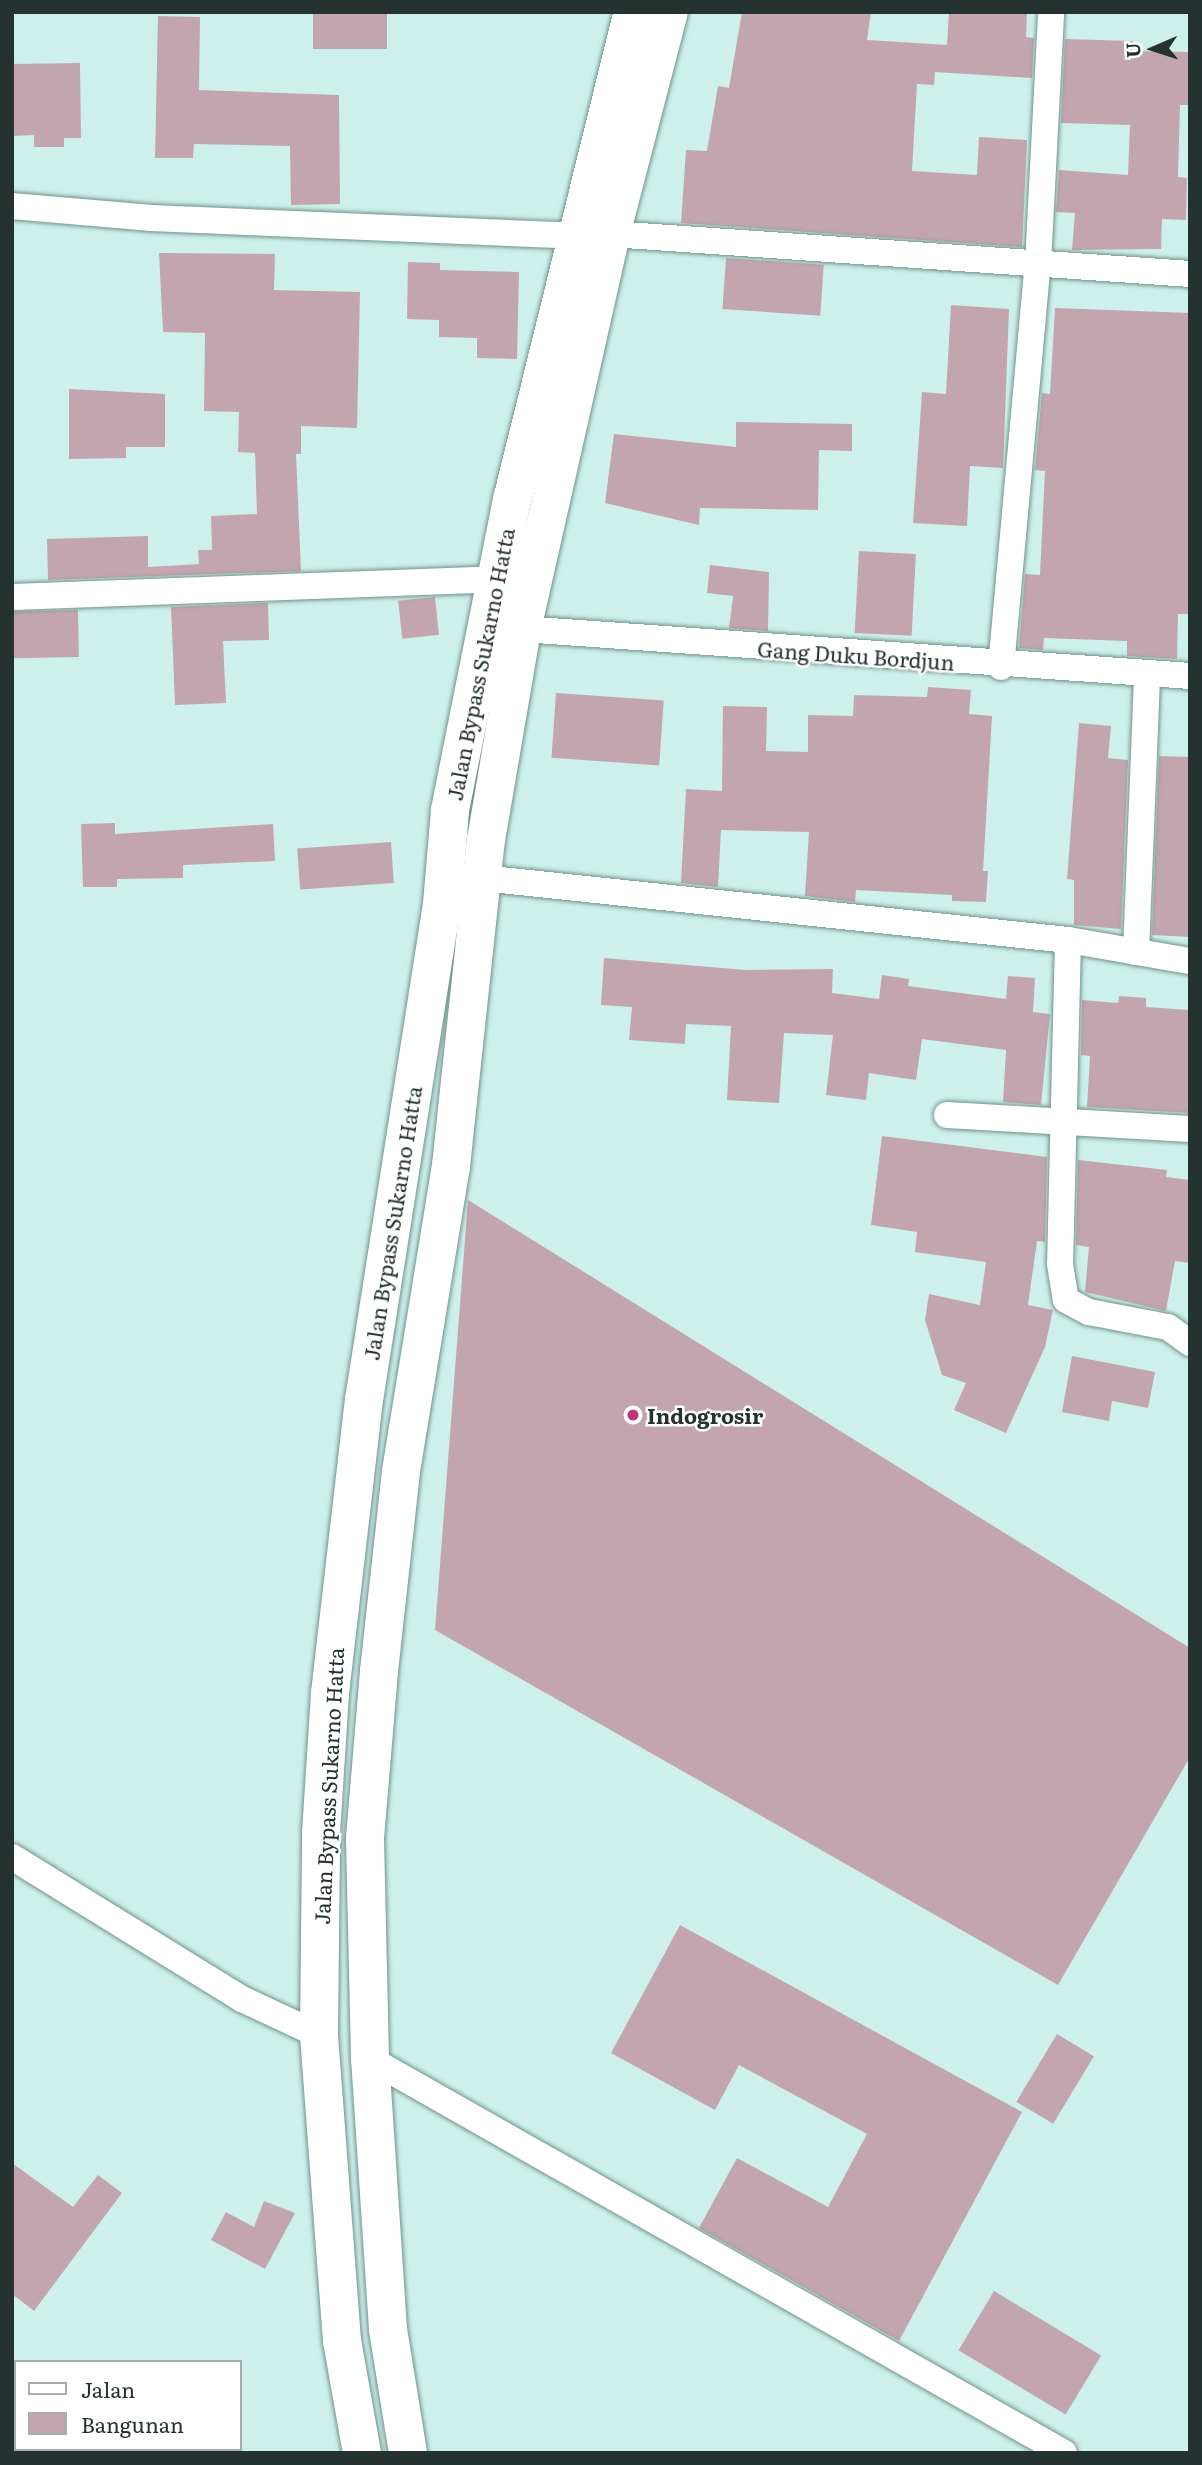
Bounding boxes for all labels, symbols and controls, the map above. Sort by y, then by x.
north arrow [1118,14,1188,84]
text: U [1118,42,1146,58]
street label: Jalan Bypass Sukarno Hatta [441,525,519,803]
street label: Gang Duku Bordjun [757,636,955,674]
street label: Jalan Bypass Sukarno Hatta [358,1084,426,1362]
place label: Indogrosir [647,1402,763,1428]
marker: Indogrosir [625,1407,641,1423]
street label: Jalan Bypass Sukarno Hatta [308,1647,348,1925]
legend [14,2360,242,2451]
text: Jalan [81,2373,135,2404]
text: Bangunan [81,2408,184,2439]

